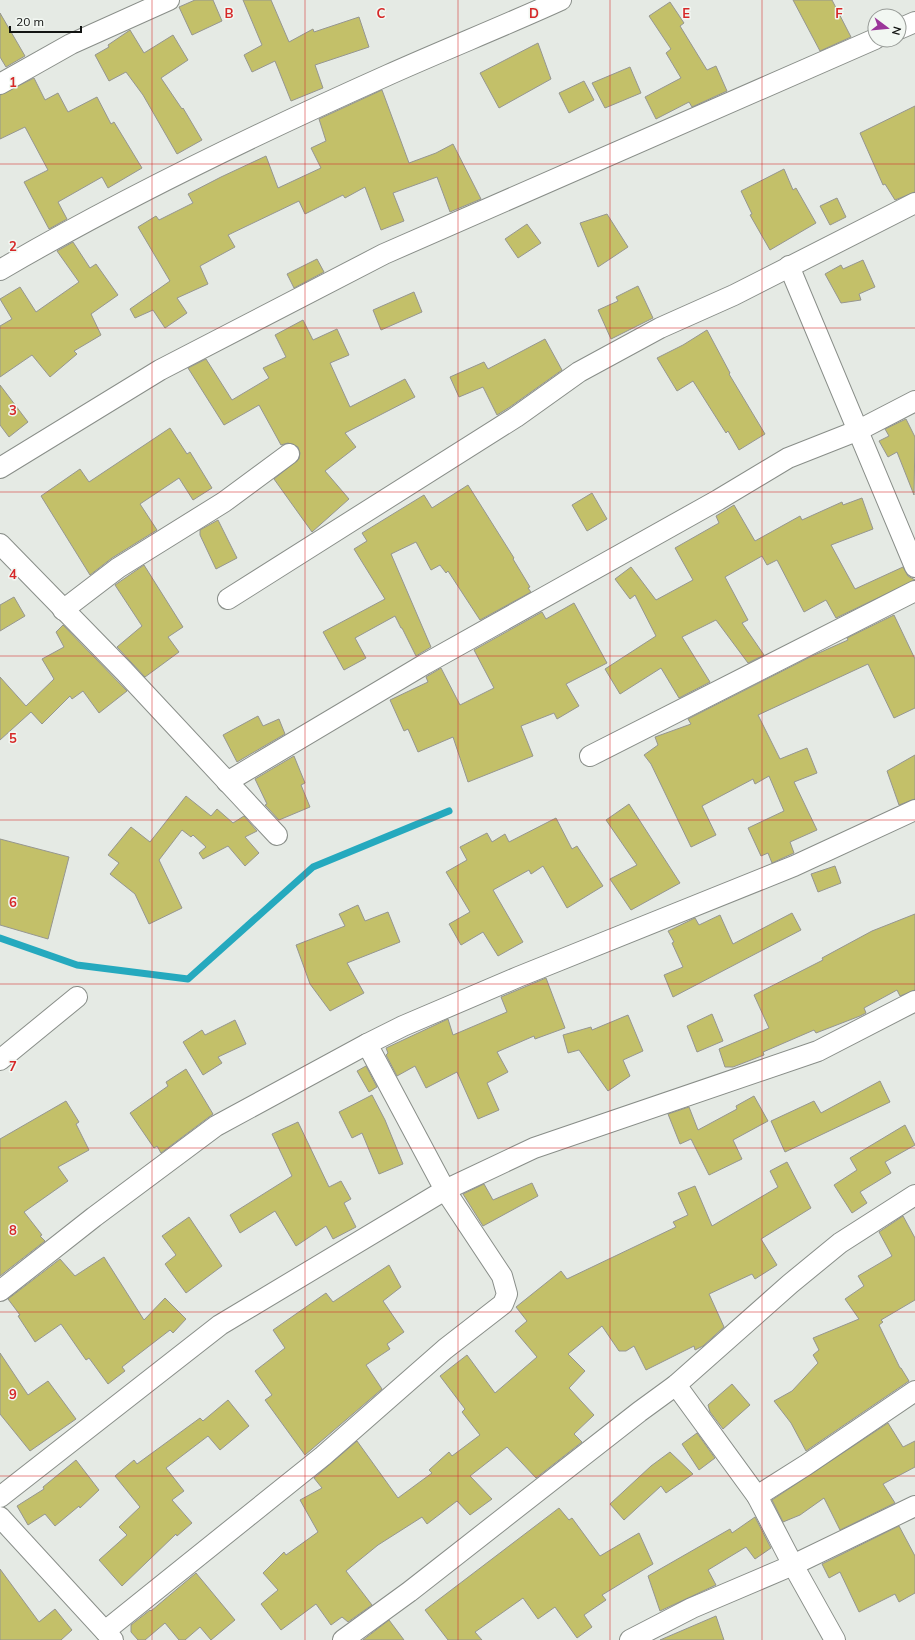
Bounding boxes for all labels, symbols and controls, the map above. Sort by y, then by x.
text: B [225,5,234,21]
text: C [377,5,386,21]
text: D [529,5,539,21]
text: E [682,5,690,21]
text: F [835,5,843,21]
scale bar [10,8,81,34]
north arrow [867,8,907,48]
text: 20 m [16,14,44,29]
text: N [889,25,904,37]
text: 1 [9,74,17,90]
text: 2 [9,238,17,254]
text: 3 [9,402,17,418]
text: 4 [9,566,17,582]
text: 5 [9,730,17,746]
text: 6 [9,894,17,910]
text: 7 [9,1058,17,1074]
text: 8 [9,1222,17,1238]
text: 9 [9,1386,17,1402]

